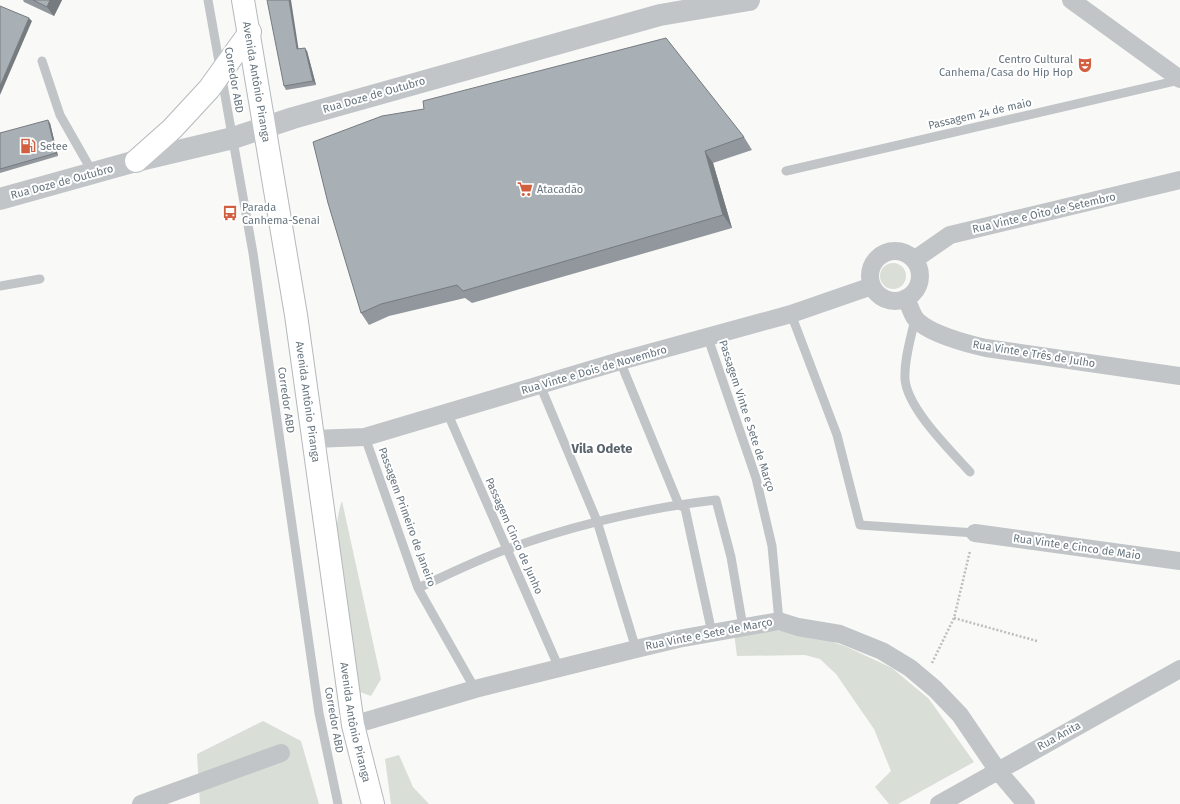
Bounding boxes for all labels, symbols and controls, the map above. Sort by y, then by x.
street label: Avenida Antônio Piranga [240,21,273,143]
street label: Corredor ABD [222,46,246,114]
place label: Centro Cultural Canhema/Casa do Hip Hop [939,53,1073,79]
theatre icon: Centro Cultural Canhema/Casa do Hip Hop [1076,56,1094,74]
street label: Rua Doze de Outubro [321,74,427,116]
street label: Passagem 24 de maio [927,96,1033,132]
fuel station icon: Setee [19,137,37,155]
place label: Setee [40,140,68,153]
street label: Rua Doze de Outubro [9,162,115,202]
supermarket icon: Atacadão [516,180,534,198]
place label: Atacadão [537,183,583,196]
street label: Rua Vinte e Oito de Setembro [971,190,1117,236]
place label: Parada Canhema-Senai [242,201,320,227]
bus stop icon: Parada Canhema-Senai [221,204,239,222]
street label: Passagem Vinte e Sete de Março [716,338,778,494]
street label: Rua Vinte e Três de Julho [972,338,1096,370]
street label: Avenida Antônio Piranga [293,340,323,463]
street label: Rua Vinte e Dois de Novembro [520,343,668,397]
street label: Corredor ABD [275,366,297,434]
district label: Vila Odete [571,441,633,456]
street label: Passagem Primeiro de Janeiro [376,445,438,589]
street label: Passagem Cinco de Junho [482,476,546,596]
street label: Rua Vinte e Cinco de Maio [1012,532,1142,562]
street label: Rua Vinte e Sete de Março [644,615,774,653]
street label: Avenida Antônio Piranga [338,661,374,783]
street label: Corredor ABD [322,686,346,754]
street label: Rua Anita [1035,719,1083,753]

